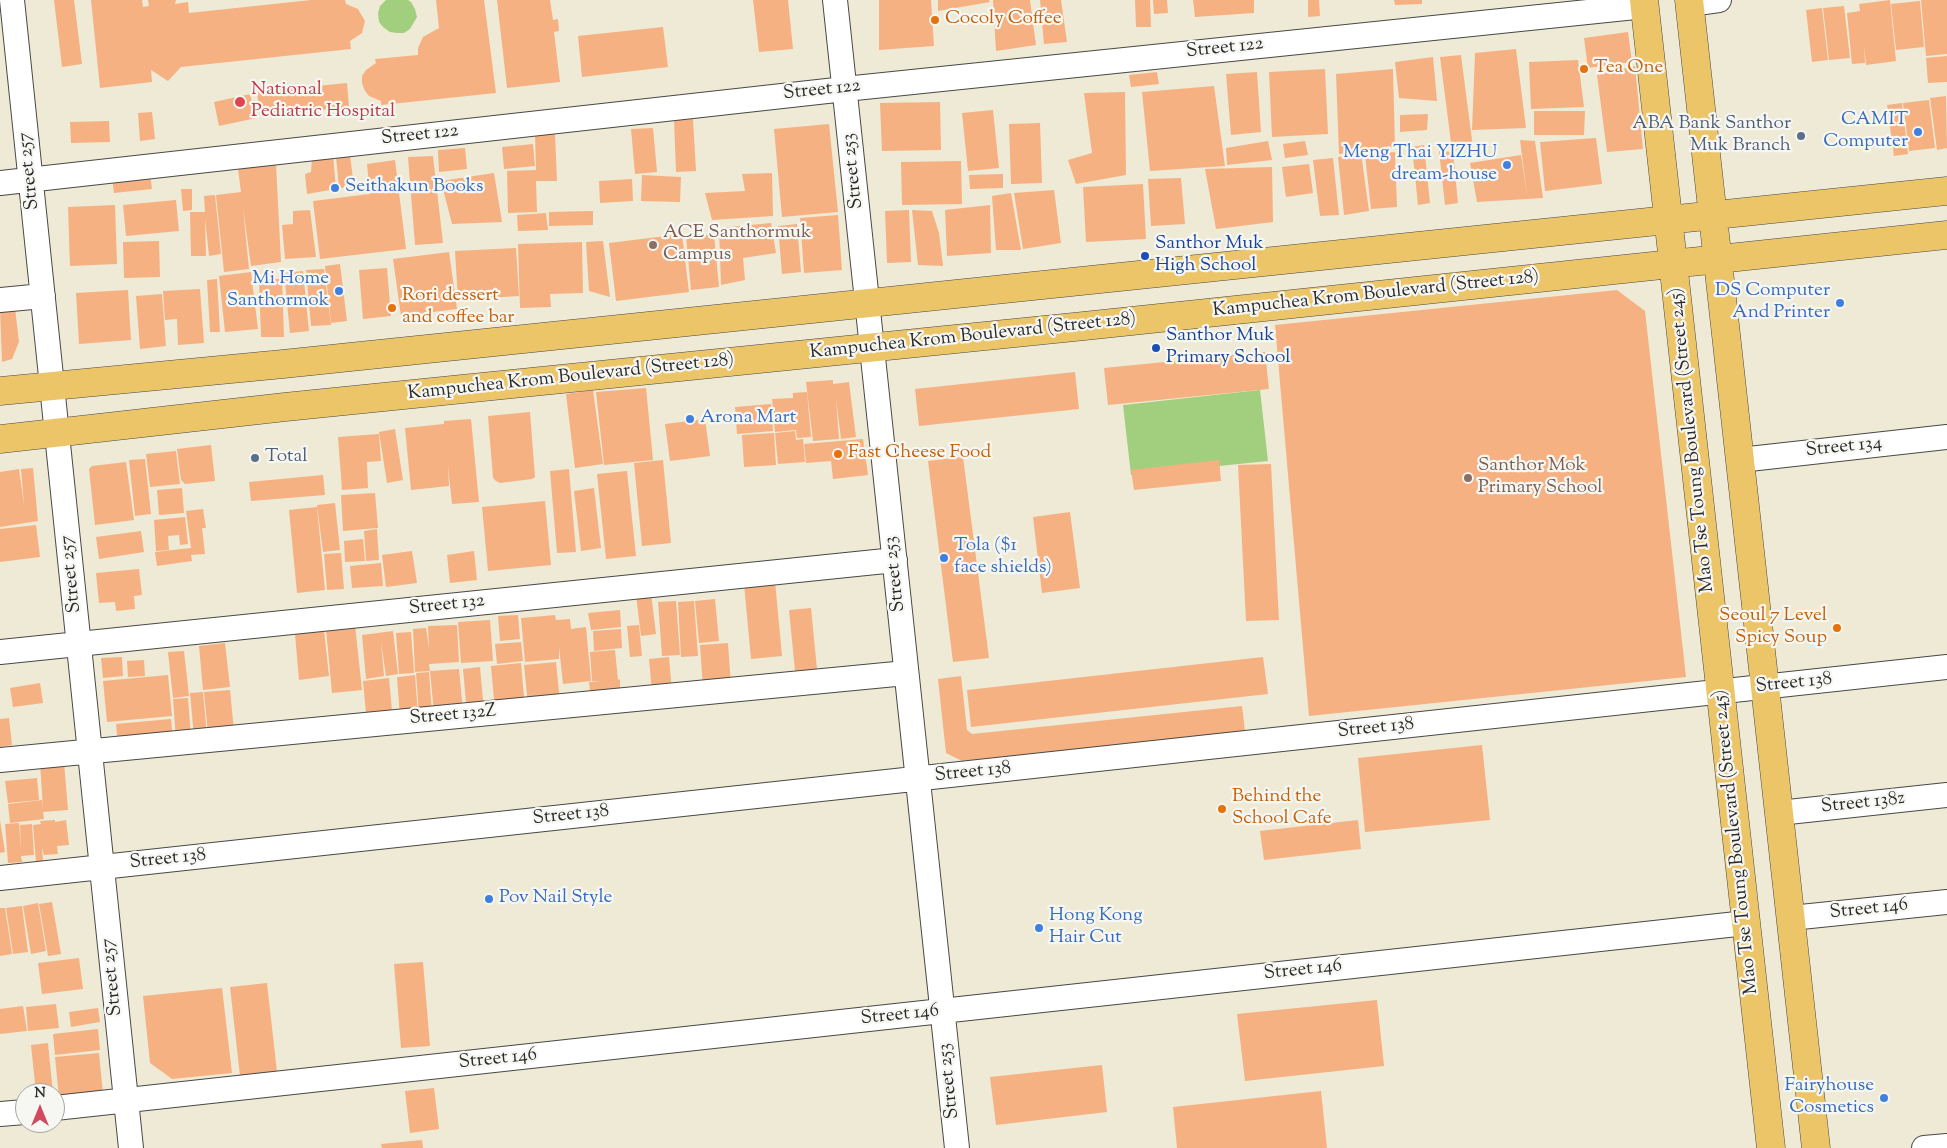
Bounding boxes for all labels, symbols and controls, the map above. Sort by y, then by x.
place label: Cocoly Coffee [945,9,1062,31]
marker: Cocoly Coffee [929,14,941,26]
street label: Street 122 [1185,34,1265,64]
place label: Tea One [1594,58,1663,80]
marker: Tea One [1578,63,1590,75]
street label: Street 122 [782,76,862,106]
place label: National Pediatric Hospital [251,80,395,124]
marker: National Pediatric Hospital [233,95,247,109]
place label: CAMIT Computer [1823,110,1908,154]
place label: ABA Bank Santhor Muk Branch [1632,114,1791,158]
street label: Street 122 [380,121,460,151]
marker: CAMIT Computer [1912,126,1924,138]
marker: ABA Bank Santhor Muk Branch [1795,130,1807,142]
street label: Street 257 [15,131,45,211]
street label: Street 253 [839,132,869,210]
place label: Meng Thai YIZHU dream-house [1343,143,1497,187]
marker: Meng Thai YIZHU dream-house [1501,159,1513,171]
place label: Seithakun Books [345,177,484,199]
marker: Seithakun Books [329,182,341,194]
place label: ACE Santhormuk Campus [663,223,811,267]
place label: Santhor Muk High School [1155,234,1264,278]
marker: ACE Santhormuk Campus [647,239,659,251]
marker: Santhor Muk High School [1139,250,1151,262]
street label: Kampuchea Krom Boulevard (Street 128) [1212,267,1540,323]
place label: Mi Home Santhormok [227,269,329,313]
place label: DS Computer And Printer [1715,281,1830,325]
marker: Mi Home Santhormok [333,285,345,297]
place label: Rori dessert and coffee bar [402,286,514,330]
street label: Mao Tse Toung Boulevard (Street 245) [1666,287,1720,593]
marker: DS Computer And Printer [1834,297,1846,309]
marker: Rori dessert and coffee bar [386,302,398,314]
street label: Kampuchea Krom Boulevard (Street 128) [809,309,1137,365]
place label: Santhor Muk Primary School [1166,326,1291,370]
marker: Santhor Muk Primary School [1150,342,1162,354]
street label: Kampuchea Krom Boulevard (Street 128) [407,350,735,406]
place label: Arona Mart [700,408,796,430]
marker: Arona Mart [684,413,696,425]
street label: Street 134 [1805,433,1883,463]
place label: Fast Cheese Food [848,443,991,465]
place label: Total [265,447,308,469]
marker: Fast Cheese Food [832,448,844,460]
marker: Total [249,452,261,464]
place label: Santhor Mok Primary School [1478,456,1603,500]
marker: Santhor Mok Primary School [1462,472,1474,484]
street label: Street 257 [57,534,87,614]
street label: Street 253 [881,535,911,613]
place label: Tola ($1 face shields) [954,536,1052,580]
marker: Tola ($1 face shields) [938,552,950,564]
street label: Street 132 [408,591,486,621]
place label: Seoul 7 Level Spicy Soup [1719,606,1827,650]
marker: Seoul 7 Level Spicy Soup [1831,622,1843,634]
street label: Street 138 [1755,669,1833,699]
street label: Mao Tse Toung Boulevard (Street 245) [1710,689,1764,995]
street label: Street 132Z [409,701,497,731]
street label: Street 138 [1337,714,1415,744]
street label: Street 138 [934,758,1012,788]
place label: Behind the School Cafe [1232,787,1332,831]
street label: Street 138z [1820,788,1906,820]
street label: Street 138 [532,801,610,831]
marker: Behind the School Cafe [1216,803,1228,815]
street label: Street 138 [129,845,207,875]
place label: Pov Nail Style [499,888,612,910]
marker: Pov Nail Style [483,893,495,905]
street label: Street 146 [1829,895,1909,925]
place label: Hong Kong Hair Cut [1049,906,1142,950]
marker: Hong Kong Hair Cut [1033,922,1045,934]
street label: Street 257 [98,937,128,1017]
street label: Street 146 [1263,956,1343,986]
street label: Street 146 [860,1001,940,1031]
street label: Street 253 [935,1042,965,1120]
street label: Street 146 [458,1045,538,1075]
place label: Fairyhouse Cosmetics [1785,1076,1874,1120]
north arrow [15,1083,65,1133]
text: N [34,1084,46,1104]
marker: Fairyhouse Cosmetics [1878,1092,1890,1104]

